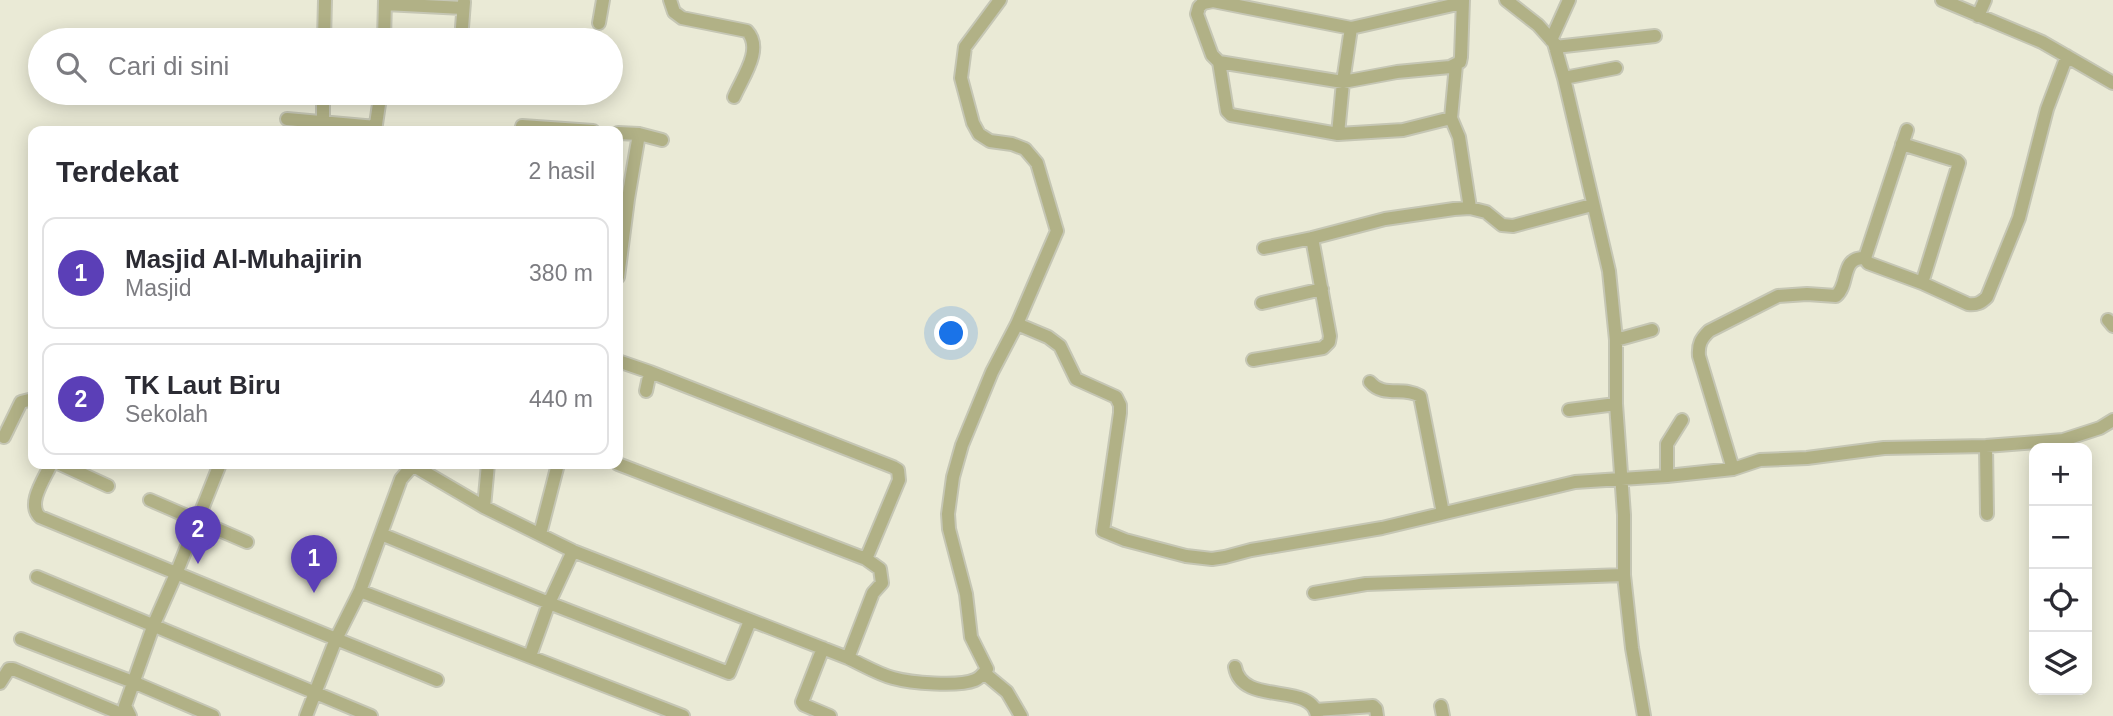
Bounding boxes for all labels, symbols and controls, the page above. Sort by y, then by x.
search box [28,28,623,105]
icon: search [52,48,90,86]
text: Cari di sini [108,51,229,81]
text: Terdekat [56,155,179,188]
text: 2 hasil [529,158,595,184]
text: Masjid Al-Muhajirin [125,244,362,274]
text: 1 [75,260,87,286]
text: 380 m [529,260,593,286]
text: Masjid [125,275,191,301]
your location [934,316,968,350]
text: TK Laut Biru [125,370,281,400]
text: 2 [75,386,87,412]
text: 440 m [529,386,593,412]
text: Sekolah [125,401,208,427]
map controls [2029,443,2092,695]
button: + [2029,443,2092,506]
pin: 2 [175,506,221,564]
button: − [2029,506,2092,569]
pin: 1 [291,535,337,593]
button: locate [2029,569,2092,632]
button: layers [2029,632,2092,695]

